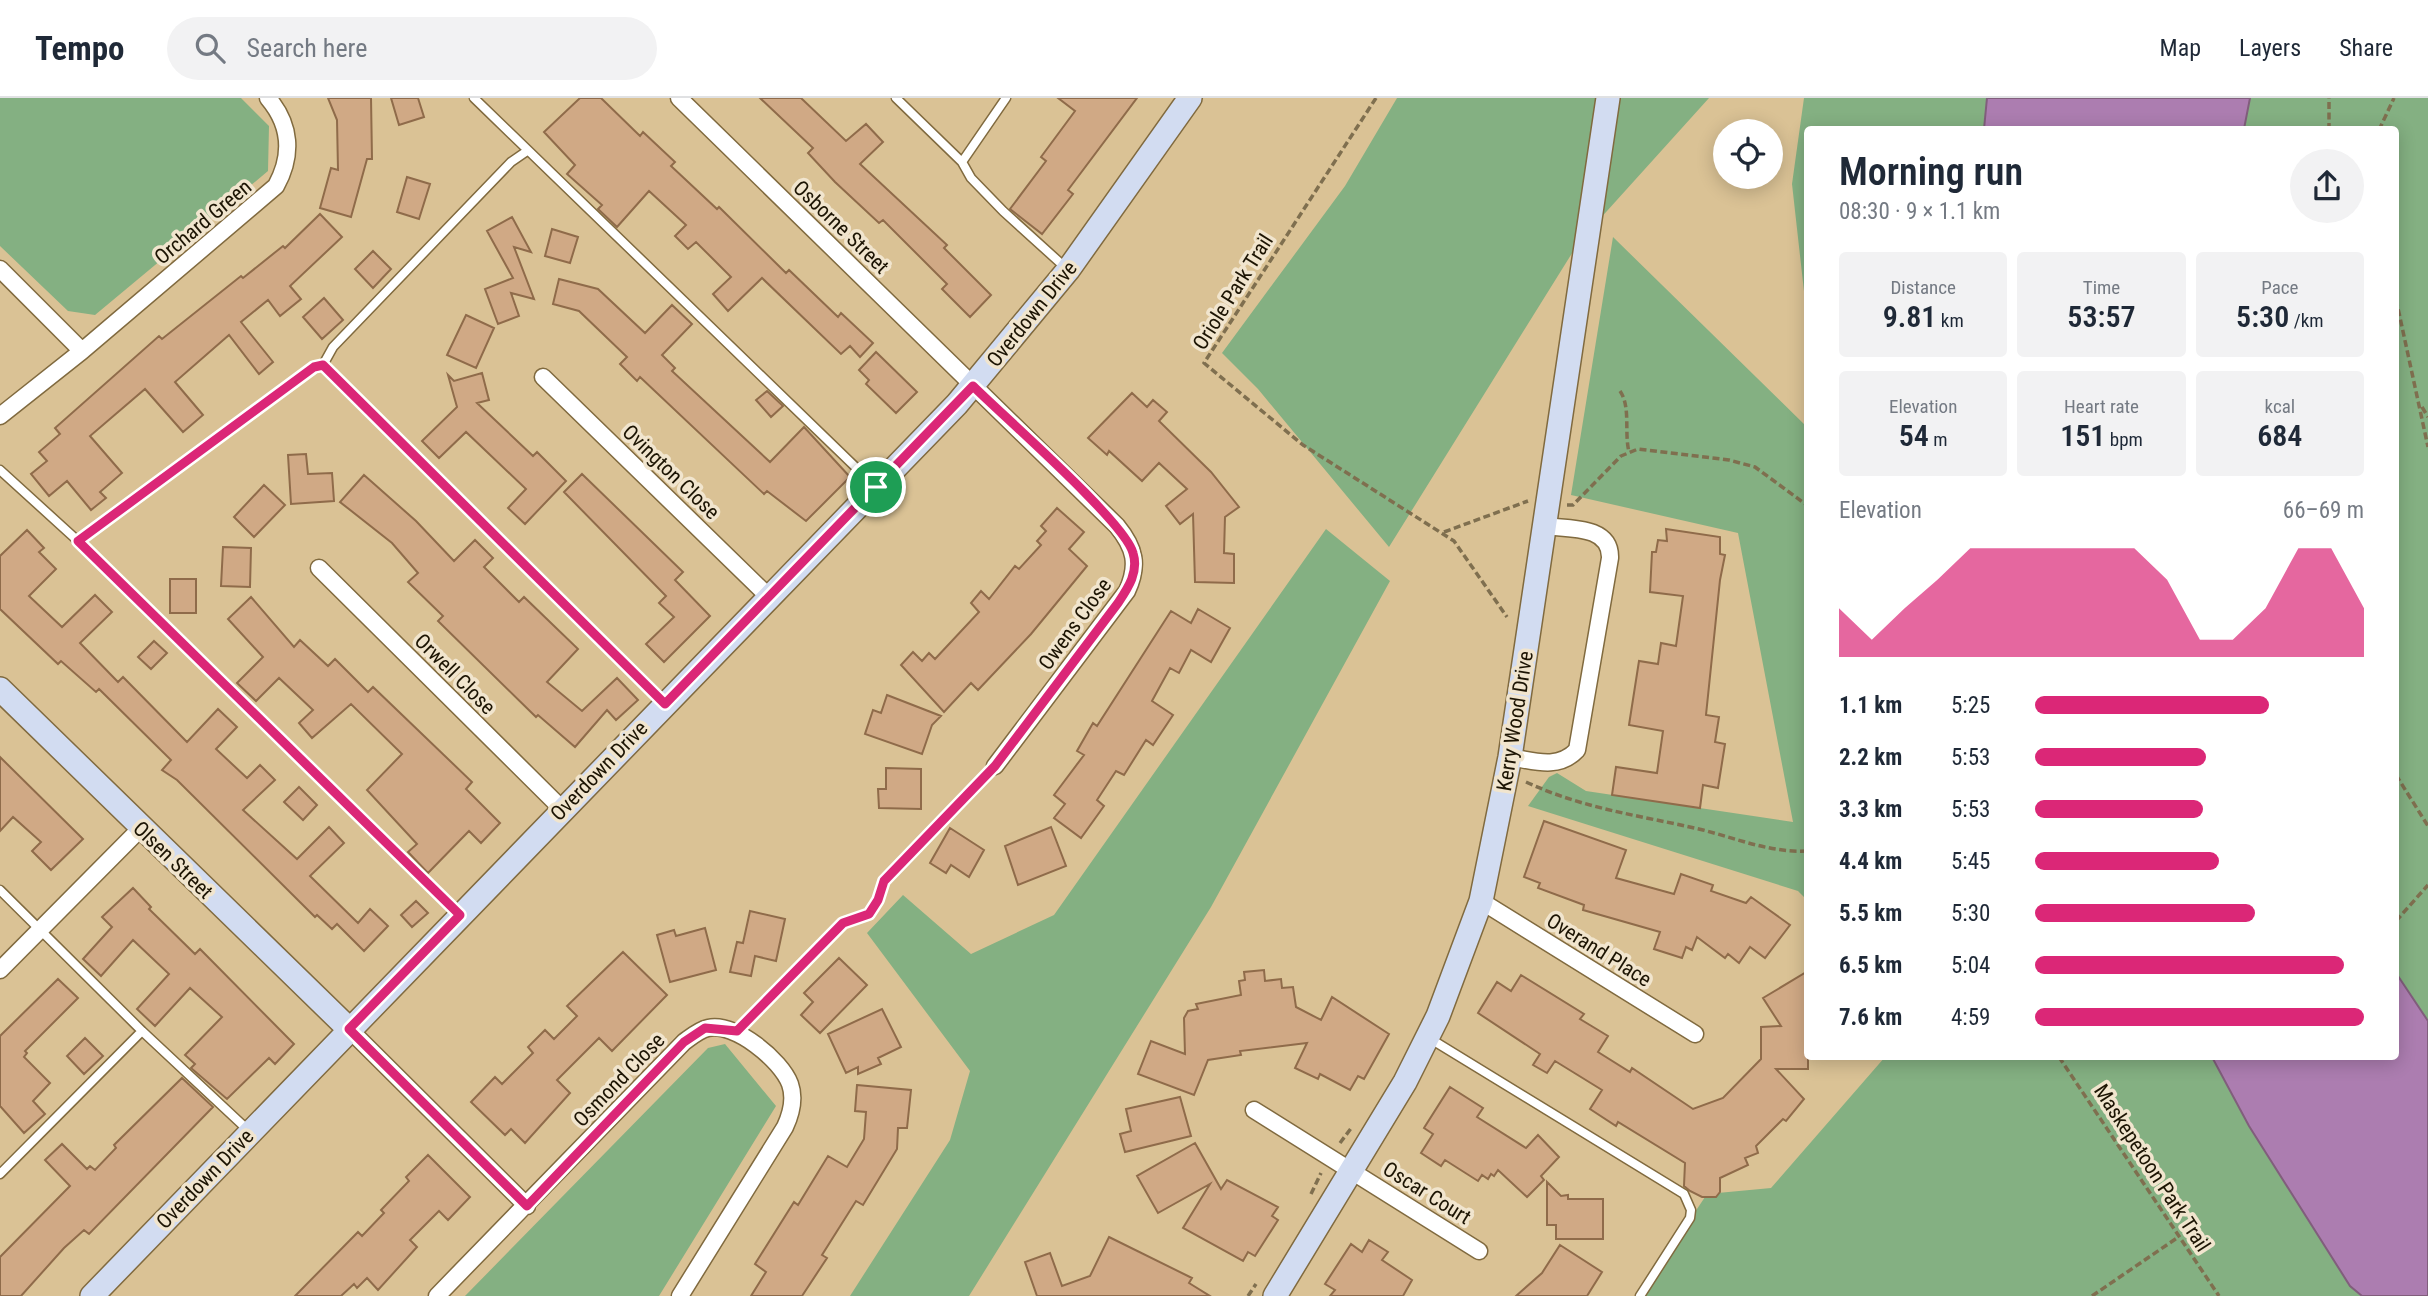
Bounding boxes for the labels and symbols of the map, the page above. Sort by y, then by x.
street label: Orchard Green [150,175,256,269]
street label: Osborne Street [788,175,894,279]
street label: Oriole Park Trail [1188,230,1278,354]
street label: Overdown Drive [982,256,1082,372]
street label: Ovington Close [618,420,724,524]
pin [846,457,906,517]
street label: Owens Close [1034,573,1116,674]
street label: Orwell Close [410,629,500,719]
street label: Kerry Wood Drive [1492,649,1538,793]
street label: Overdown Drive [546,716,653,826]
street label: Olsen Street [128,816,218,904]
street label: Overand Place [1542,908,1656,992]
street label: Osmond Close [568,1028,670,1132]
street label: Maskepetoon Park Trail [2089,1080,2215,1256]
street label: Overdown Drive [152,1124,259,1234]
street label: Oscar Court [1379,1157,1475,1229]

